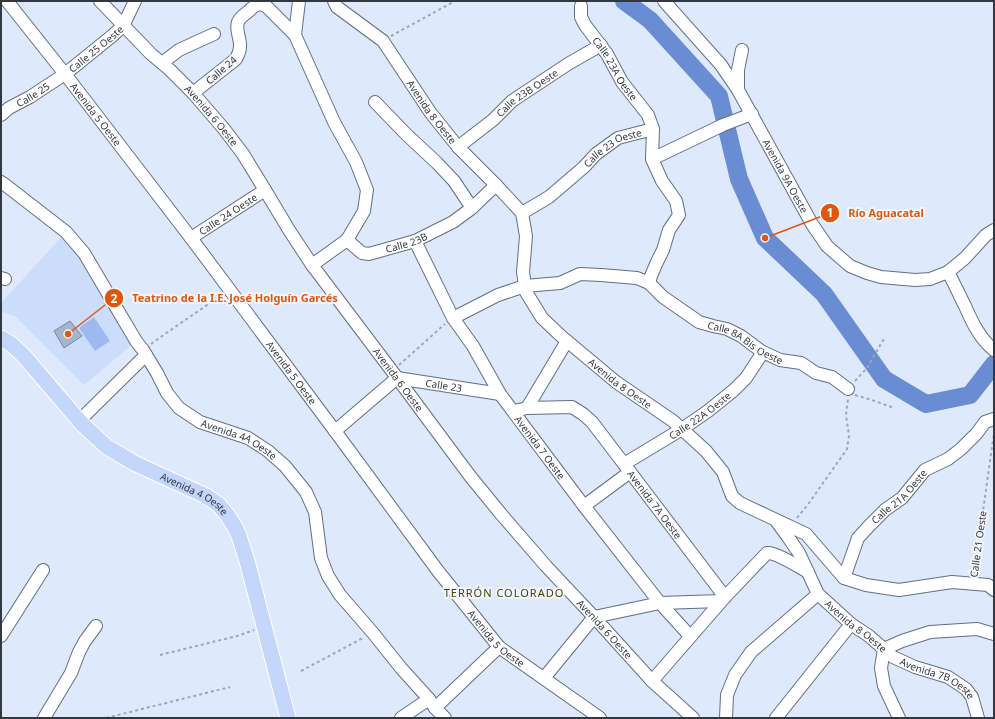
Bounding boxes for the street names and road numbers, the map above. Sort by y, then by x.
street label: Calle 25 Oeste [65,22,126,75]
street label: Calle 23A Oeste [589,34,641,104]
street label: Calle 24 [203,52,240,87]
street label: Calle 23B Oeste [493,65,561,120]
street label: Avenida 8 Oeste [404,77,460,147]
street label: Calle 25 [14,79,53,110]
street label: Avenida 5 Oeste [67,80,125,149]
street label: Avenida 6 Oeste [182,82,242,149]
street label: Calle 23 Oeste [580,125,643,170]
street label: Avenida 9A Oeste [759,136,812,216]
street label: Calle 24 Oeste [196,190,260,238]
street label: Calle 23B [384,229,430,256]
street label: Calle 8A Bis Oeste [706,318,786,368]
street label: Avenida 5 Oeste [263,338,320,408]
street label: Avenida 6 Oeste [370,345,427,415]
street label: Avenida 8 Oeste [585,355,655,412]
street label: Calle 23 [425,376,463,395]
street label: Calle 22A Oeste [666,388,734,442]
street label: Avenida 7 Oeste [512,413,569,482]
street label: Avenida 4A Oeste [199,416,280,463]
street label: Calle 21A Oeste [868,466,930,527]
street label: Avenida 7A Oeste [624,467,685,542]
street label: Avenida 4 Oeste [158,469,232,518]
street label: Calle 21 Oeste [966,510,990,578]
street label: Avenida 6 Oeste [574,596,636,662]
street label: Avenida 8 Oeste [822,597,890,656]
street label: Avenida 5 Oeste [465,607,528,670]
street label: Avenida 7B Oeste [898,654,978,702]

